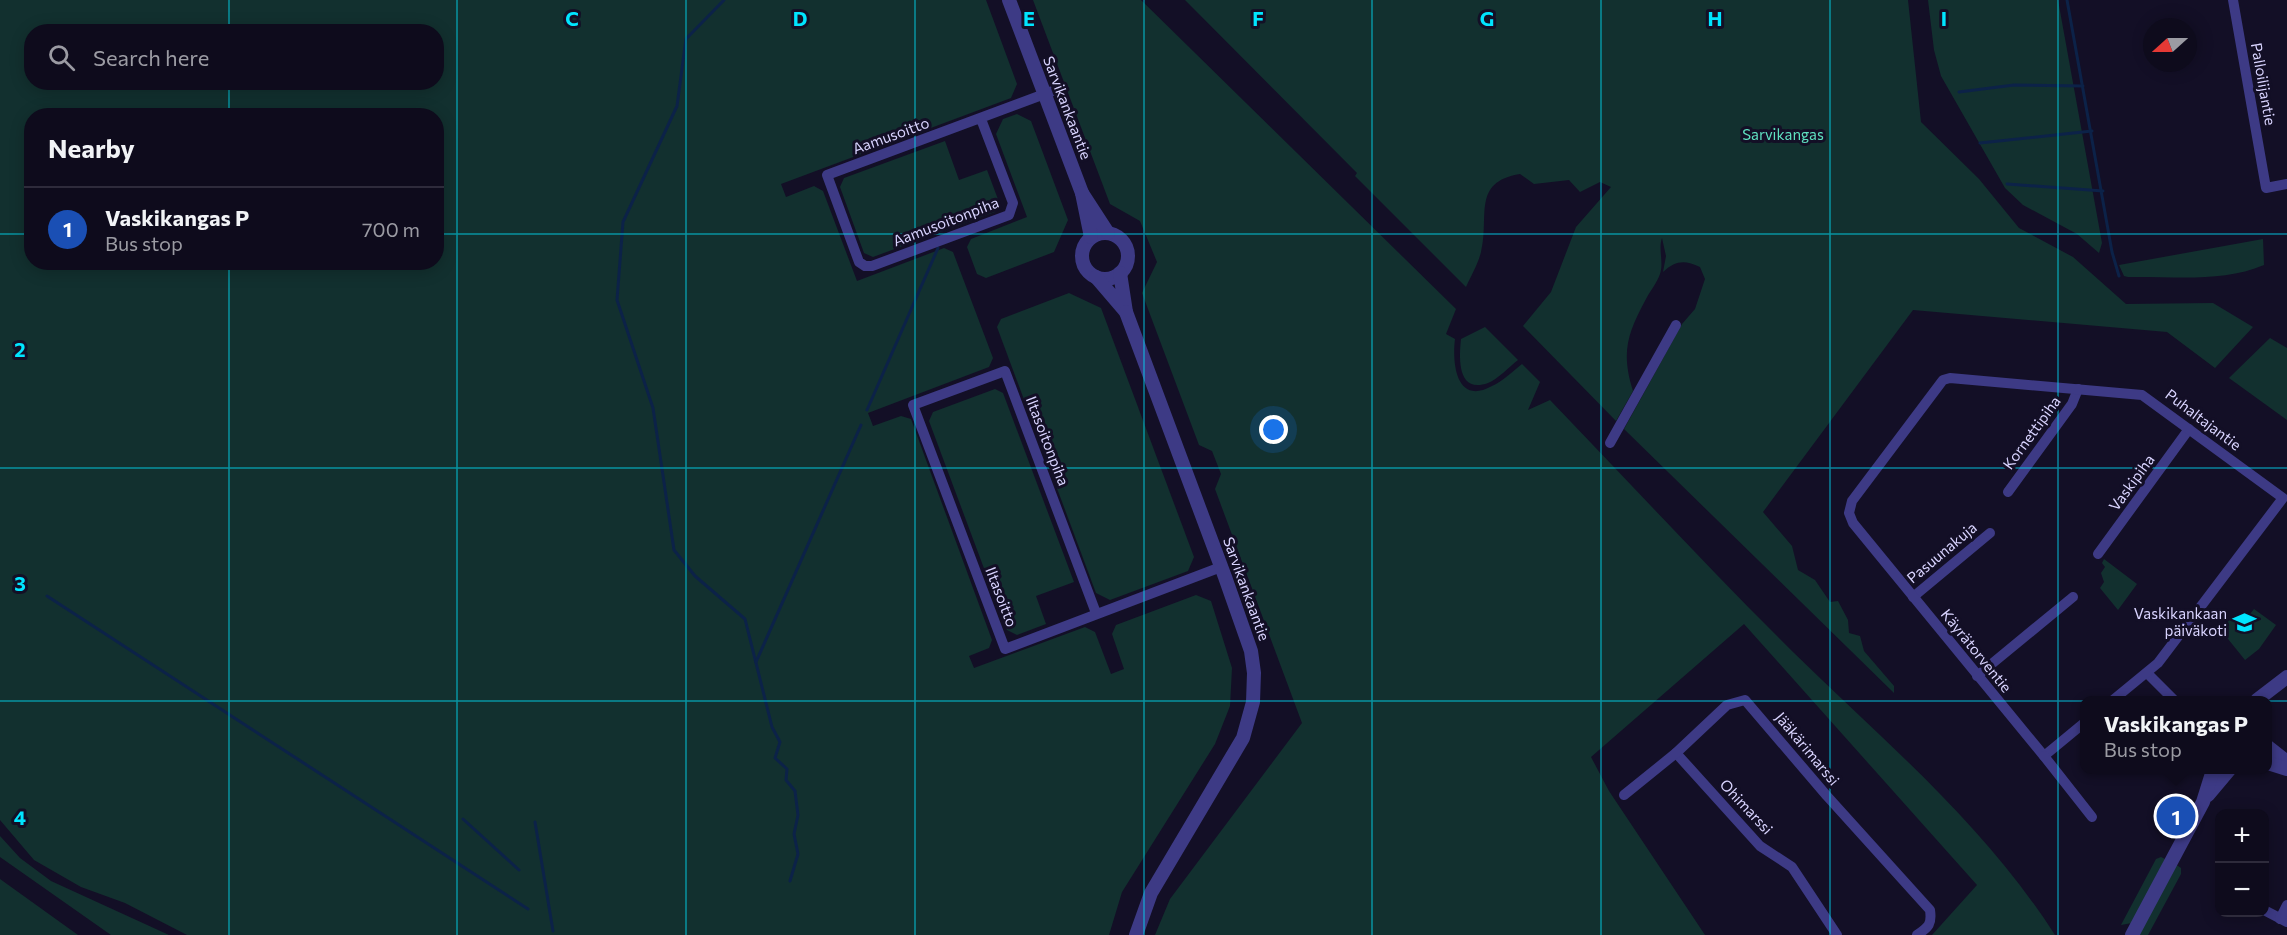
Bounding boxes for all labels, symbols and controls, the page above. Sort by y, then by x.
text: C [565,6,579,30]
text: D [793,6,807,30]
text: E [1023,6,1035,30]
text: F [1252,6,1264,30]
text: G [1480,6,1494,30]
text: H [1708,6,1723,30]
text: I [1941,6,1947,30]
north arrow [2143,18,2197,72]
search box [24,24,444,90]
icon: search [45,41,78,74]
street label: Palloilijantie [2248,41,2280,127]
text: Search here [93,44,209,71]
street label: Sarvikankaantie [1040,53,1096,162]
street label: Aamusoitto [850,113,931,157]
park label: Sarvikangas [1742,125,1824,143]
text: Nearby [48,132,135,163]
street label: Aamusoitonpiha [890,193,1001,250]
text: Vaskikangas P [105,204,249,231]
text: 1 [63,217,72,241]
text: 700 m [362,217,420,241]
text: Bus stop [105,231,183,255]
text: 2 [14,337,26,361]
street label: Puhaltajantie [2162,385,2245,454]
street label: Kornettipiha [1999,392,2064,473]
street label: Iltasoitonpiha [1023,393,1073,488]
your location [1259,415,1288,444]
street label: Vaskipiha [2105,451,2158,514]
street label: Pasuunakuja [1903,518,1980,587]
street label: Sarvikankaantie [1220,534,1274,643]
street label: Iltasoitto [982,564,1022,629]
text: 3 [14,571,26,595]
place label: Vaskikankaan päiväkoti [2134,604,2227,639]
street label: Käyrätorventie [1938,605,2016,696]
school or university icon: Vaskikankaan päiväkoti [2232,610,2258,636]
popup [2080,696,2272,774]
street label: Jääkärimarssi [1772,708,1844,789]
text: Vaskikangas P [2104,710,2248,737]
text: Bus stop [2104,737,2182,761]
street label: Ohimarssi [1717,775,1777,838]
pin: 1 [2156,794,2196,838]
text: 4 [14,805,26,829]
map controls [2215,809,2269,917]
button: + [2215,809,2269,863]
button: − [2215,863,2269,917]

